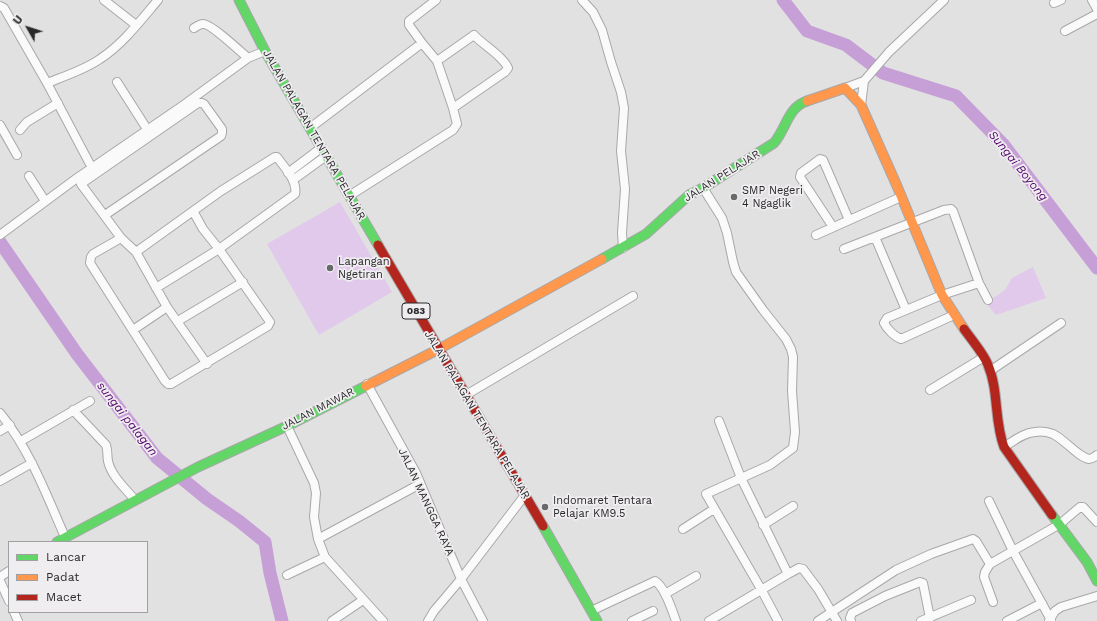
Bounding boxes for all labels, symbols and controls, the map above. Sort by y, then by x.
north arrow [8,8,48,48]
text: U [11,13,26,27]
street label: JALAN PALAGAN TENTARA PELAJAR [260,48,368,222]
water label: Sungai Boyong [985,128,1051,204]
street label: JALAN PELAJAR [682,147,762,205]
place label: SMP Negeri 4 Ngaglik [742,184,803,210]
marker: SMP Negeri 4 Ngaglik [729,192,739,202]
place label: Lapangan Ngetiran [338,255,390,281]
marker: Lapangan Ngetiran [325,263,335,273]
road number: 083 [402,303,430,319]
street label: JALAN PALAGAN TENTARA PELAJAR [421,328,533,502]
water label: sungai palagan [94,379,160,459]
street label: JALAN MAWAR [279,385,357,433]
street label: JALAN MANGGA RAYA [395,446,457,558]
place label: Indomaret Tentara Pelajar KM9.5 [553,494,652,520]
marker: Indomaret Tentara Pelajar KM9.5 [540,502,550,512]
legend [8,541,148,613]
text: Lancar [46,550,86,564]
text: Padat [46,570,79,584]
text: Macet [46,590,81,604]

